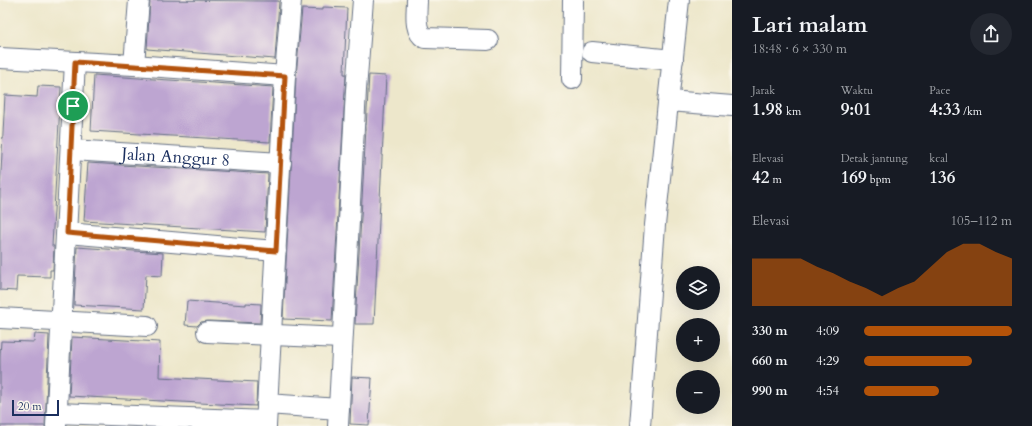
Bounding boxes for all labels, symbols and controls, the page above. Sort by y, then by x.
text: Lari malam [752,10,867,40]
button: share [970,13,1012,55]
text: 18:48 · 6 × 330 m [752,40,847,58]
text: Jarak [752,83,775,98]
text: Waktu [841,83,873,98]
text: Pace [929,83,951,98]
pin [56,89,90,123]
icon: arrive [62,95,84,117]
text: 1.98 [752,98,783,121]
text: 9:01 [841,98,872,121]
text: 4:33 [929,98,960,121]
text: km [783,104,801,119]
text: /km [960,104,982,119]
street label: Jalan Anggur 8 [118,141,231,171]
text: Elevasi [752,151,784,166]
text: Detak jantung [841,151,908,166]
text: kcal [929,151,948,166]
text: 42 [752,166,769,189]
text: 169 [841,166,867,189]
text: 136 [929,166,955,189]
text: m [769,172,782,187]
text: bpm [867,172,891,187]
text: Elevasi [752,212,789,230]
text: 105–112 m [950,212,1012,230]
map controls [676,266,720,414]
button: layers [676,266,720,310]
button: + [676,318,720,362]
text: 330 m [752,322,787,340]
text: 4:09 [816,322,839,340]
text: 660 m [752,352,787,370]
text: 4:29 [816,352,839,370]
button: − [676,370,720,414]
text: 990 m [752,382,787,400]
text: 4:54 [816,382,839,400]
scale bar [12,398,59,417]
text: 20 m [18,399,42,414]

